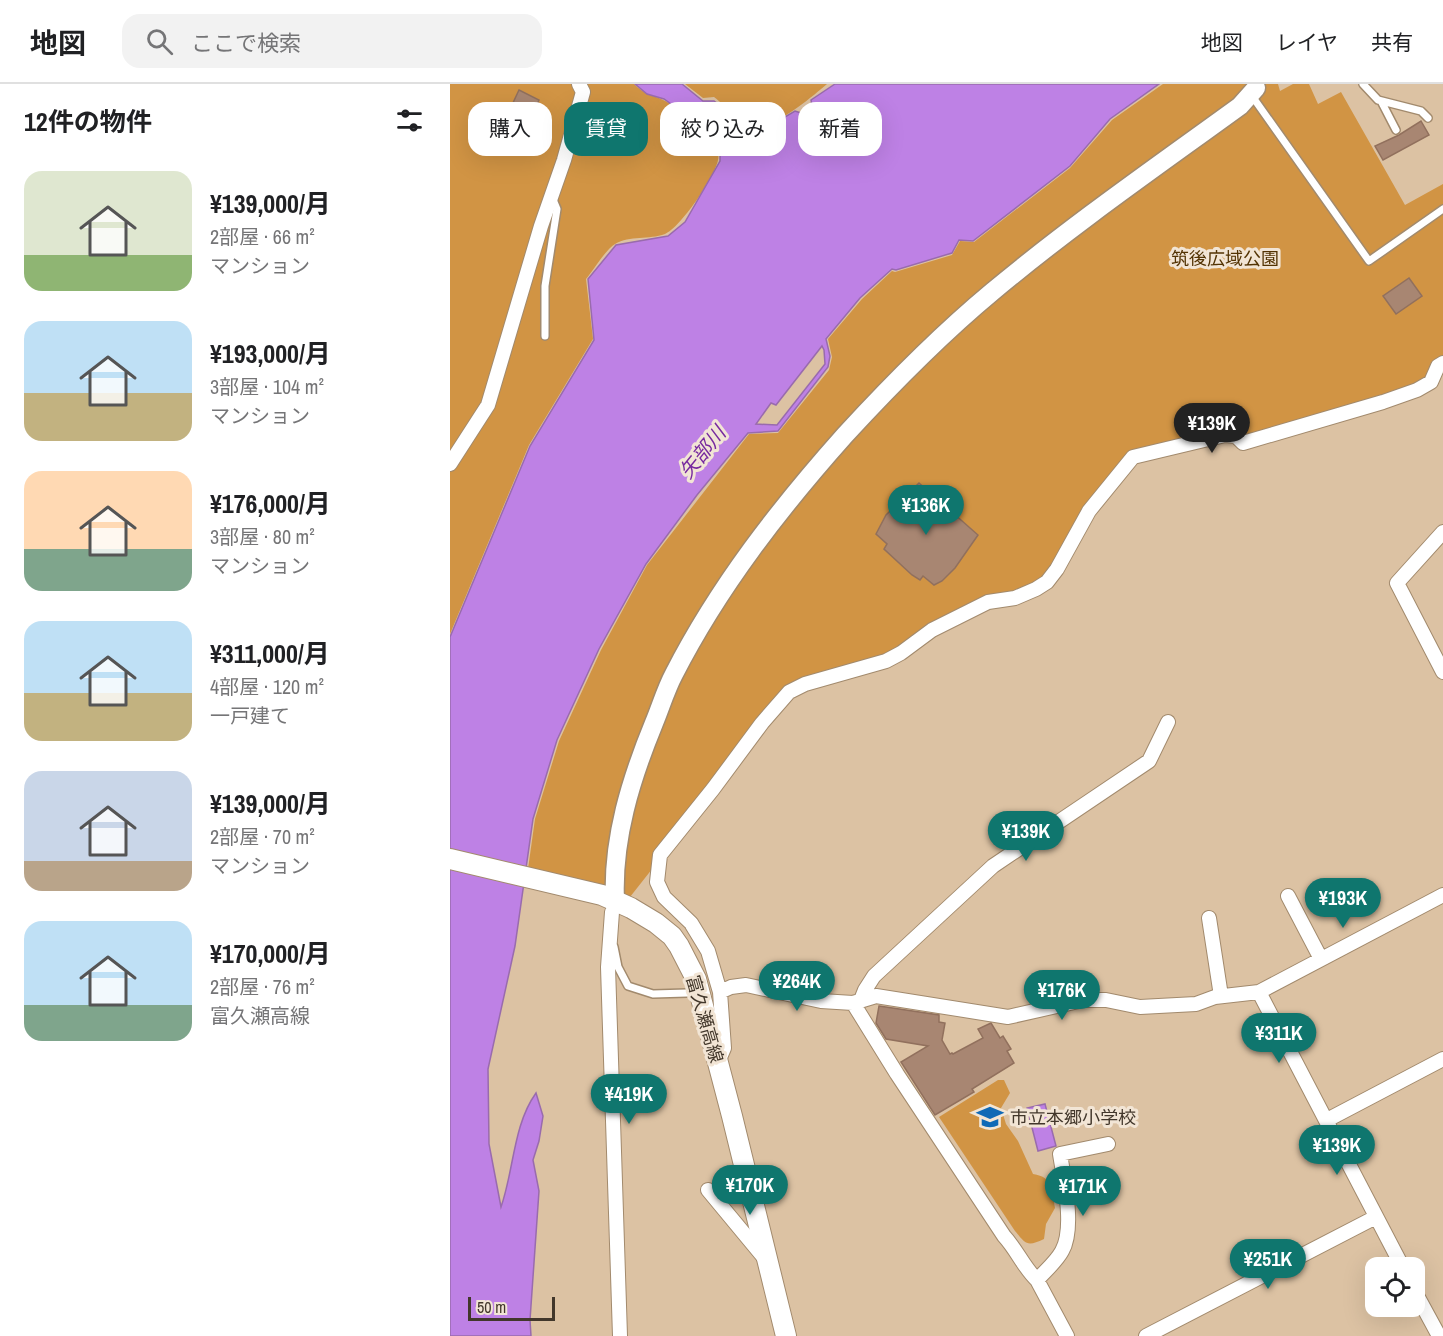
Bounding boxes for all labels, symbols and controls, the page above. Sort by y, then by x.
search box [122,14,542,68]
text: 地図 [30,24,86,62]
icon: search [143,25,176,58]
text: ここで検索 [191,28,301,58]
text: 地図 [1201,28,1243,57]
text: レイヤ [1276,28,1338,57]
text: 共有 [1371,28,1413,57]
chip: 購入 [468,102,552,156]
chip: 賃貸 [564,102,648,156]
chip: 絞り込み [660,102,786,156]
chip: 新着 [798,102,882,156]
text: 12件の物件 [24,104,152,139]
icon: filters [393,104,426,137]
text: ¥139,000/月 [210,186,331,221]
icon: home [72,195,144,267]
text: 2部屋 · 66 m² [210,223,315,250]
park label: 筑後広域公園 [1171,246,1279,271]
text: マンション [210,252,310,279]
text: ¥193,000/月 [210,336,331,371]
icon: home [72,345,144,417]
text: 3部屋 · 104 m² [210,373,324,400]
text: マンション [210,402,310,429]
pin: ¥139K [1170,403,1254,454]
text: ¥139K [1188,409,1236,436]
water label: 矢部川 [673,419,733,484]
pin: ¥136K [884,485,968,536]
text: ¥176,000/月 [210,486,331,521]
text: ¥136K [902,491,950,518]
icon: home [72,495,144,567]
text: 3部屋 · 80 m² [210,523,315,550]
text: マンション [210,552,310,579]
text: ¥311,000/月 [210,636,330,671]
icon: home [72,645,144,717]
text: 4部屋 · 120 m² [210,673,324,700]
text: 一戸建て [210,702,290,729]
text: ¥139,000/月 [210,786,331,821]
icon: home [72,795,144,867]
pin: ¥139K [984,811,1068,862]
text: ¥139K [1002,817,1050,844]
text: 2部屋 · 70 m² [210,823,315,850]
text: マンション [210,852,310,879]
pin: ¥193K [1301,878,1385,929]
text: ¥193K [1319,884,1367,911]
text: ¥170,000/月 [210,936,331,971]
icon: home [72,945,144,1017]
pin: ¥264K [755,961,839,1012]
text: ¥264K [773,967,821,994]
pin: ¥176K [1020,970,1104,1021]
street label: 富久瀬高線 [681,972,729,1066]
text: 2部屋 · 76 m² [210,973,315,1000]
text: ¥176K [1038,976,1086,1003]
text: 富久瀬高線 [210,1002,310,1029]
pin: ¥311K [1237,1013,1321,1064]
text: ¥311K [1255,1019,1303,1046]
pin: ¥419K [587,1074,671,1125]
text: ¥419K [605,1080,653,1107]
school or university icon: 市立本郷小学校 [975,1102,1005,1132]
place label: 市立本郷小学校 [1010,1105,1136,1130]
pin: ¥139K [1295,1125,1379,1176]
text: ¥139K [1313,1131,1361,1158]
pin: ¥170K [708,1165,792,1216]
pin: ¥171K [1041,1166,1125,1217]
text: ¥170K [726,1171,774,1198]
text: ¥171K [1059,1172,1107,1199]
pin: ¥251K [1226,1239,1310,1290]
text: ¥251K [1244,1245,1292,1272]
map controls [1365,1257,1425,1317]
button: locate [1365,1257,1425,1317]
scale bar [468,1294,555,1322]
text: 50 m [477,1296,506,1318]

